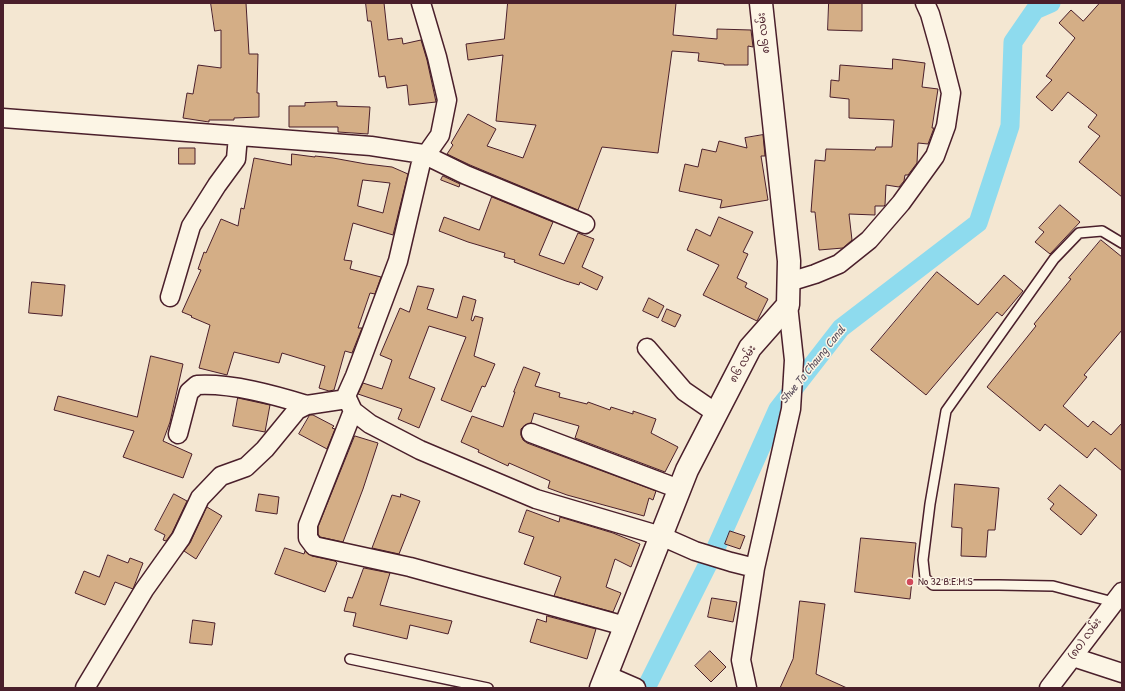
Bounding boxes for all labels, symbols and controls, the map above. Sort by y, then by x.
street label: ၈၆ လမ်း [755,12,773,54]
water label: Shwe Ta Chaung Canal [777,323,849,407]
street label: ၈၆ လမ်း [727,343,759,385]
place label: No 32 B.E.M.S [918,575,973,589]
marker: No 32 B.E.M.S [905,577,915,587]
street label: (၈၀) လမ်း [1066,616,1104,662]

